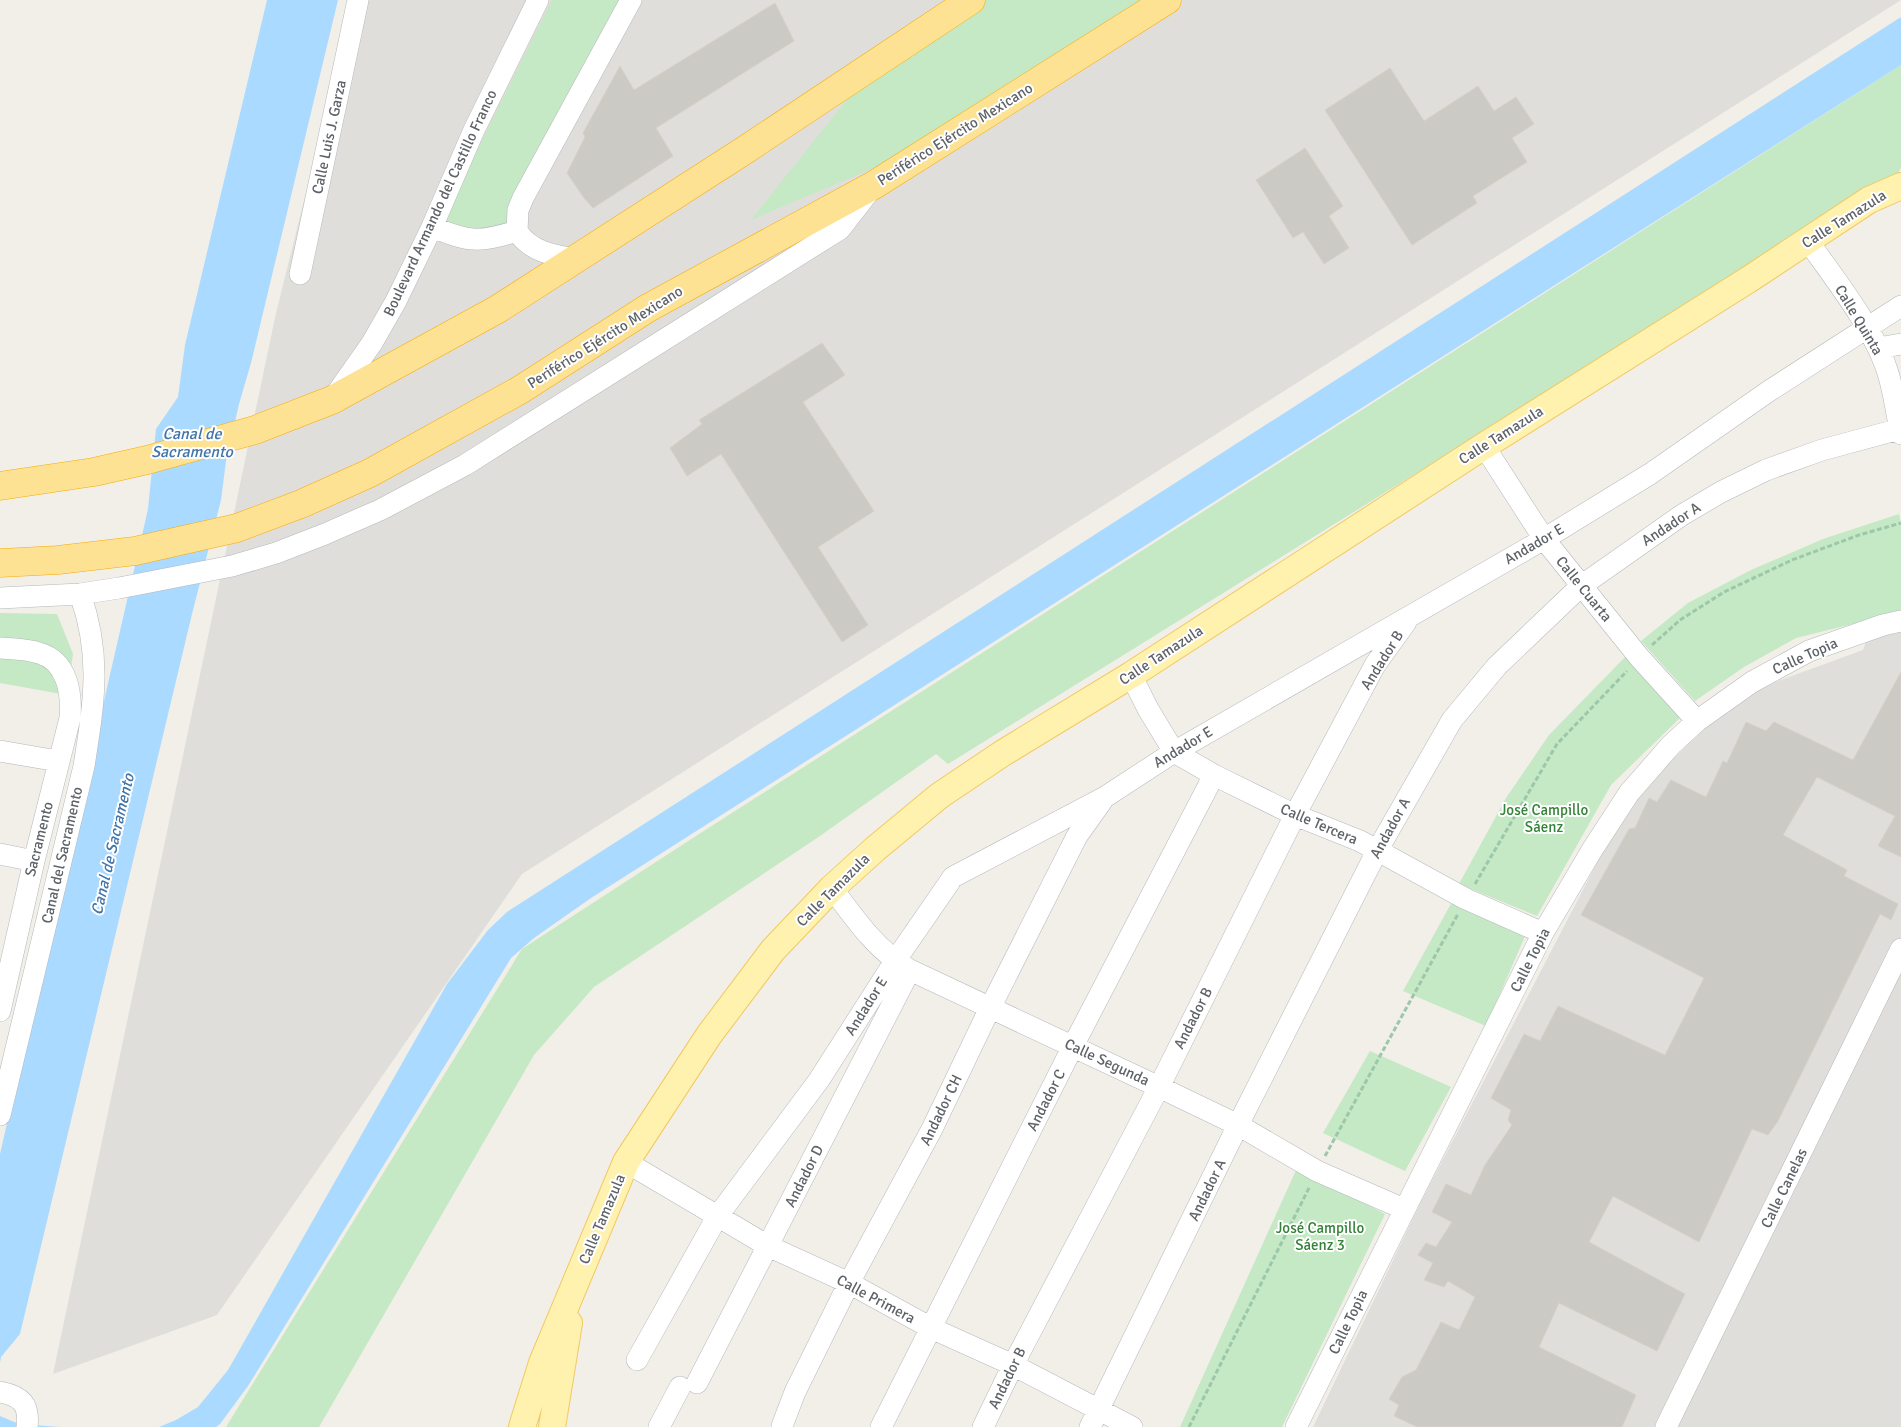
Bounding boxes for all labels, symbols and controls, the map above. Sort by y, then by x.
street label: Calle Luis J. Garza [308,78,350,196]
street label: Periférico Ejército Mexicano [874,79,1036,189]
street label: Boulevard Armando del Castillo Franco [379,87,501,319]
street label: Calle Tamazula [1798,186,1890,252]
street label: Periférico Ejército Mexicano [524,282,686,392]
street label: Calle Quinta [1831,282,1887,358]
street label: Calle Tamazula [1455,402,1547,468]
water label: Canal de Sacramento [151,424,233,462]
street label: Andador A [1638,498,1704,550]
street label: Andador E [1501,520,1567,568]
street label: Calle Cuarta [1552,553,1616,625]
street label: Calle Tamazula [1116,621,1206,689]
street label: Andador B [1357,627,1407,693]
street label: Calle Topia [1770,634,1840,678]
street label: Andador E [1150,722,1216,772]
water label: Canal de Sacramento [87,771,139,917]
street label: Canal del Sacramento [38,785,87,925]
street label: Andador A [1366,795,1414,861]
street label: Sacramento [21,800,57,878]
street label: Calle Tercera [1278,800,1360,848]
park label: José Campillo Sáenz [1500,801,1589,836]
street label: Calle Tamazula [793,850,873,930]
street label: Calle Topia [1506,925,1554,995]
street label: Andador E [841,973,891,1039]
street label: Andador B [1170,984,1216,1052]
street label: Calle Segunda [1062,1034,1152,1090]
street label: Andador C [1023,1066,1069,1134]
street label: Andador CH [916,1072,966,1148]
street label: Andador D [781,1142,827,1210]
street label: Calle Canelas [1757,1145,1811,1231]
street label: Andador A [1184,1156,1230,1224]
street label: Calle Tamazula [575,1171,629,1267]
park label: José Campillo Sáenz 3 [1276,1219,1365,1254]
street label: Calle Primera [834,1271,918,1327]
street label: Calle Topia [1325,1287,1371,1357]
street label: Andador B [984,1344,1030,1412]

